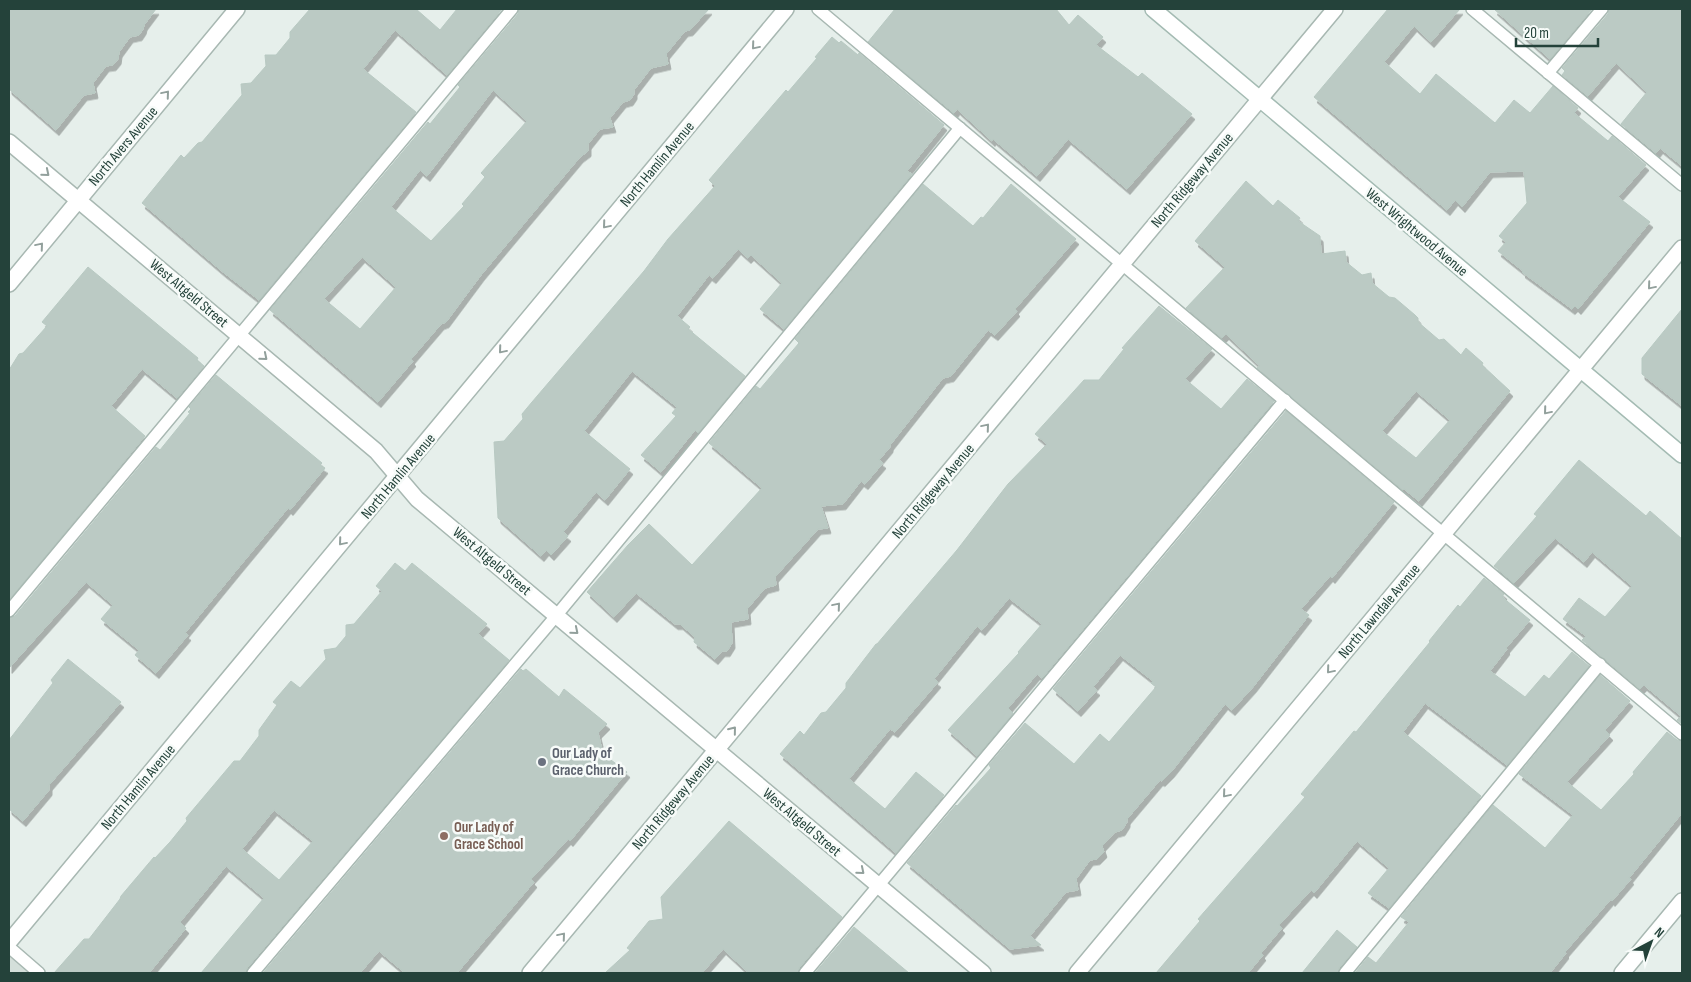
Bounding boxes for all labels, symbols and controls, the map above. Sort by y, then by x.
scale bar [1516,15,1598,47]
text: 20 m [1524,24,1549,43]
one-way arrow [752,40,761,49]
one-way arrow [161,91,170,100]
street label: North Avers Avenue [85,103,162,190]
street label: North Hamlin Avenue [616,118,699,211]
street label: North Ridgeway Avenue [1147,129,1238,232]
one-way arrow [40,167,49,176]
street label: West Wrightwood Avenue [1362,184,1472,281]
one-way arrow [604,219,612,228]
one-way arrow [34,243,43,252]
street label: West Altgeld Street [145,255,232,332]
one-way arrow [1648,280,1657,289]
one-way arrow [499,344,508,353]
one-way arrow [259,351,268,360]
one-way arrow [1543,405,1552,414]
one-way arrow [980,424,989,433]
street label: North Hamlin Avenue [357,430,440,523]
street label: North Ridgeway Avenue [888,440,979,543]
street label: West Altgeld Street [448,523,535,600]
one-way arrow [340,536,348,545]
street label: North Lawndale Avenue [1334,560,1425,663]
one-way arrow [831,602,840,611]
one-way arrow [569,626,578,634]
one-way arrow [1327,664,1336,673]
one-way arrow [727,727,736,736]
street label: North Hamlin Avenue [97,741,180,834]
place label: Our Lady of Grace Church [552,744,624,780]
street label: North Ridgeway Avenue [628,751,719,854]
marker: Our Lady of Grace Church [536,756,548,768]
street label: West Altgeld Street [758,784,845,861]
one-way arrow [1223,789,1232,798]
place label: Our Lady of Grace School [454,818,523,854]
marker: Our Lady of Grace School [438,830,450,842]
one-way arrow [855,865,864,874]
north arrow [1626,917,1676,967]
text: N [1651,924,1668,941]
one-way arrow [556,933,564,942]

